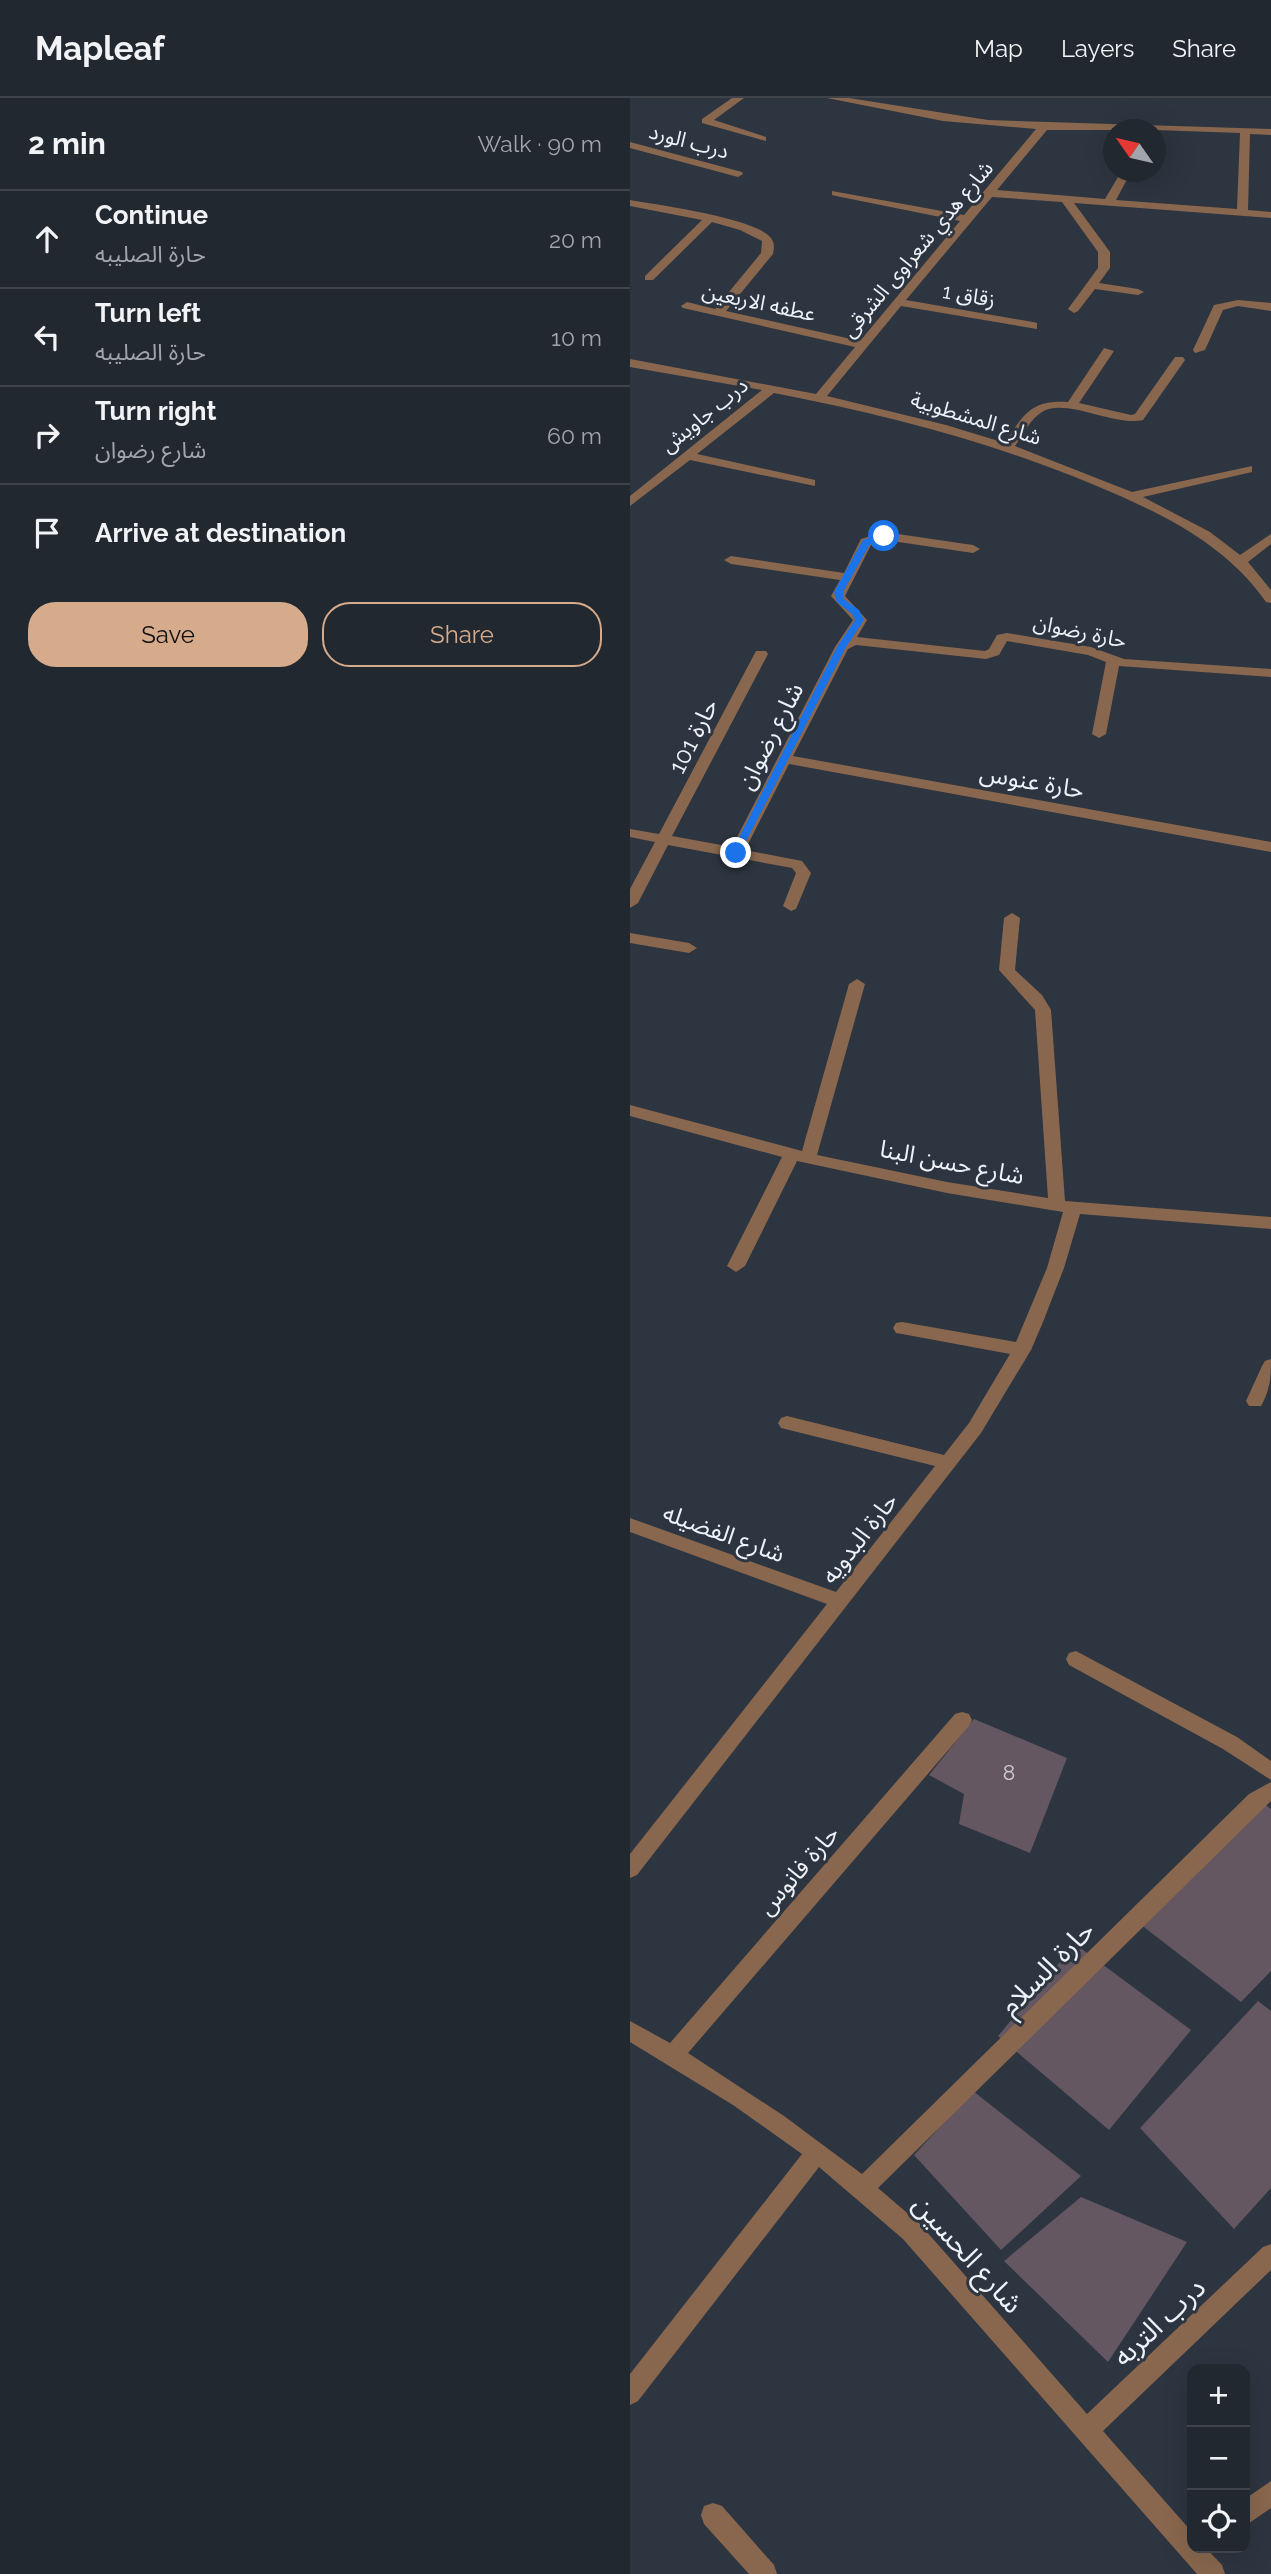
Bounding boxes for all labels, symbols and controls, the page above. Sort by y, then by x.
text: Mapleaf [35,29,165,68]
text: Map [974,34,1023,63]
text: Layers [1061,34,1134,63]
text: Share [1172,34,1236,63]
street label: درب الورد [646,118,732,164]
north arrow [1103,119,1166,182]
text: 2 min [28,126,106,161]
text: Walk · 90 m [478,130,602,157]
street label: شارع هدي شعراوى الشرقى [836,156,1001,345]
text: Continue [95,200,208,230]
icon: ahead [28,220,66,258]
text: 20 m [549,226,602,253]
text: حارة الصليبه [95,240,206,267]
street label: عطفه الاربعين [700,278,818,326]
street label: زقاق 1 [941,278,997,312]
text: Turn left [95,298,201,328]
icon: left [28,318,66,356]
text: 10 m [551,324,602,351]
text: حارة الصليبه [95,338,206,365]
street label: درب جاويش [655,372,753,458]
street label: شارع المشطوبية [907,386,1044,453]
text: Turn right [95,396,216,426]
icon: right [28,416,66,454]
text: 60 m [547,422,602,449]
text: شارع رضوان [95,436,206,463]
icon: arrive [28,514,66,552]
text: Arrive at destination [95,518,346,548]
route start [868,520,899,551]
button: Save [28,602,308,667]
button: Share [322,602,602,667]
street label: حارة رضوان [1031,609,1129,653]
street label: شارع رضوان [731,678,812,796]
street label: حارة 101 [662,694,724,778]
street label: حارة عنوس [978,758,1086,804]
route end [720,837,751,868]
street label: شارع حسن البنا [877,1134,1027,1193]
street label: حارة البدويه [815,1487,903,1589]
street label: شارع الفضيله [658,1498,789,1571]
house number: 8 [1003,1760,1015,1785]
street label: حارة فانوس [751,1819,845,1921]
street label: حارة السلام [993,1914,1104,2025]
street label: شارع الحسين [903,2188,1030,2323]
street label: درب التربه [1106,2271,1212,2373]
map controls [1187,2364,1250,2553]
button: + [1187,2364,1250,2427]
button: − [1187,2427,1250,2490]
button: locate [1187,2490,1250,2553]

